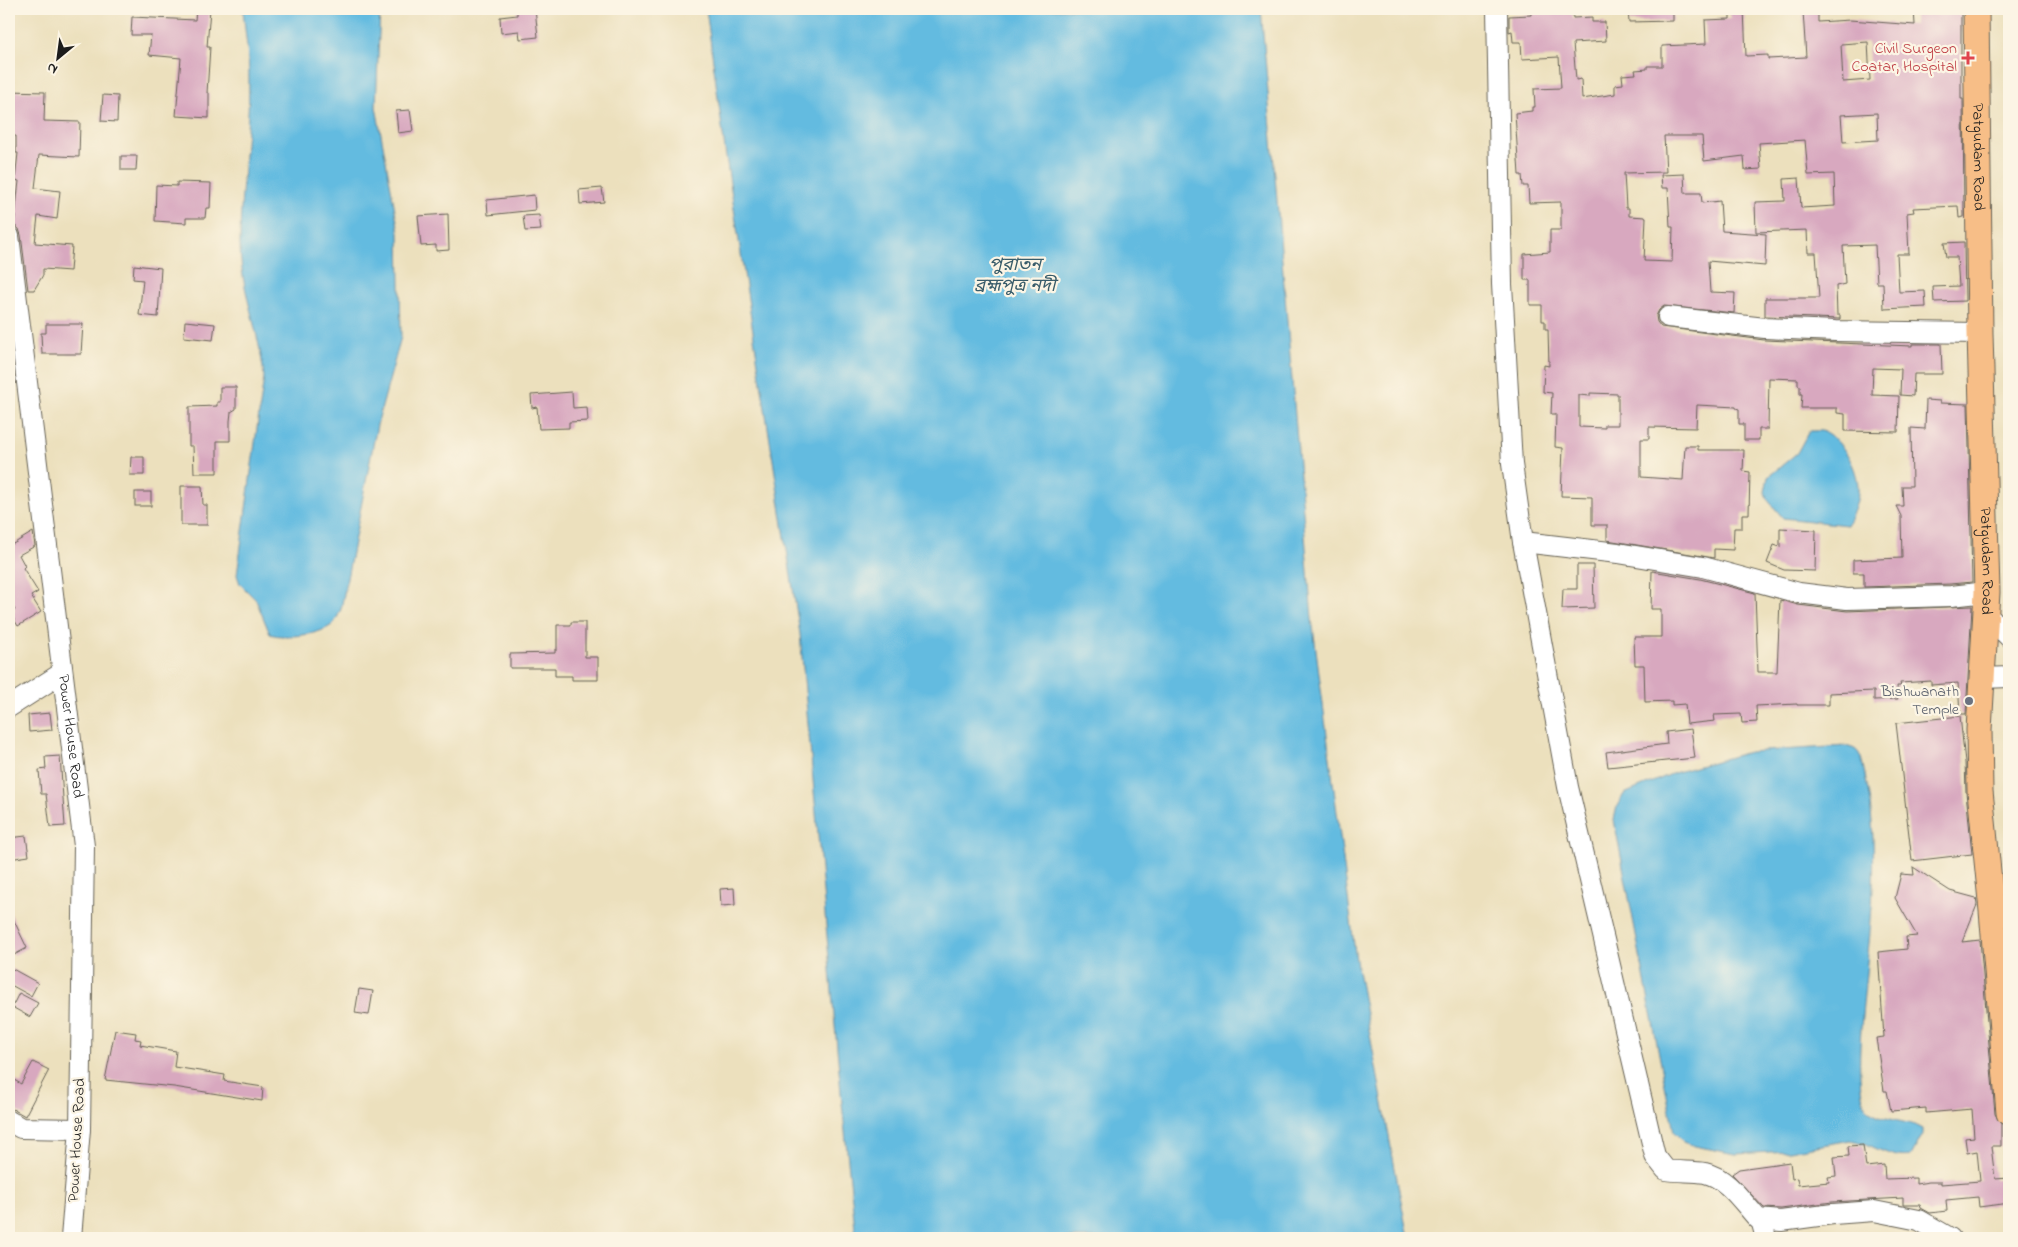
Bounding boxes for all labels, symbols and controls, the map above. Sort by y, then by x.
north arrow [32,32,82,82]
place label: Civil Surgeon Coatar, Hospital [1851,37,1957,79]
marker: Civil Surgeon Coatar, Hospital [1961,51,1975,65]
text: N [43,57,62,80]
street label: Patgudam Road [1965,103,1990,211]
water label: পুরাতন ব্রহ্মপুত্র নদী [974,253,1059,300]
street label: Patgudam Road [1973,507,1999,615]
street label: Power House Road [51,673,90,799]
place label: Bishwanath Temple [1880,680,1960,722]
marker: Bishwanath Temple [1963,695,1975,707]
street label: Power House Road [62,1077,92,1203]

